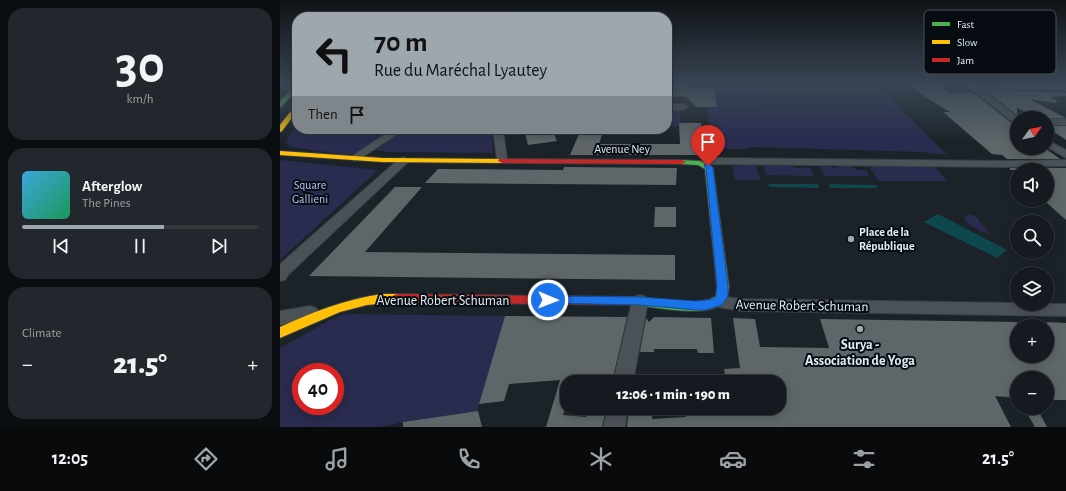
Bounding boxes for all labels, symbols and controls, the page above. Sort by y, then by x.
legend [924,10,1056,74]
text: Fast [957,19,975,30]
icon: left [308,28,360,80]
text: 70 m [374,29,428,57]
text: Slow [957,37,978,48]
text: 30 [115,40,165,92]
text: Jam [957,55,974,66]
text: Rue du Maréchal Lyautey [374,62,547,80]
text: km/h [127,93,153,106]
icon: arrive [346,104,368,126]
text: Then [308,107,338,122]
north arrow [1010,111,1054,155]
map controls [1010,111,1054,415]
pin [691,125,725,166]
icon: arrive [697,131,719,153]
street label: Avenue Ney [594,143,650,156]
button: sound [1010,163,1054,207]
text: Afterglow [82,179,142,194]
park label: Square Gallieni [292,179,328,205]
text: The Pines [82,197,131,210]
button: search [1010,215,1054,259]
place label: Place de la République [859,226,915,252]
marker: Place de la République [846,234,856,244]
icon: previous [50,235,72,257]
icon: pause [129,235,151,257]
icon: next [208,235,230,257]
button: layers [1010,267,1054,311]
position arrow [527,279,569,321]
street label: Avenue Robert Schuman [377,294,509,308]
street label: Avenue Robert Schuman [735,298,869,314]
button: + [1010,319,1054,363]
marker: Surya - Association de Yoga [855,324,865,334]
text: Climate [22,327,61,340]
place label: Surya - Association de Yoga [805,338,915,368]
text: 21.5° [113,349,167,379]
text: − [22,353,33,375]
text: + [247,353,258,375]
speed limit sign: 40 [292,363,344,415]
button: − [1010,371,1054,415]
text: 12:06 · 1 min · 190 m [616,387,730,402]
icon: directions [192,445,220,473]
icon: music [323,445,351,473]
icon: phone [455,445,483,473]
icon: climate [587,445,615,473]
icon: car [719,445,747,473]
icon: filters [850,445,878,473]
text: 12:05 [52,450,88,468]
text: 21.5° [982,450,1014,468]

